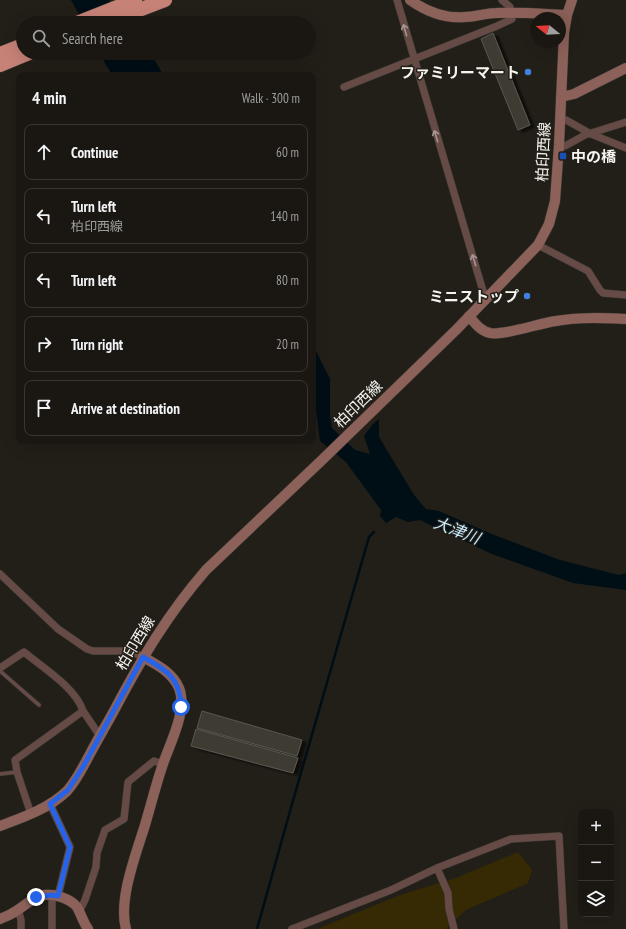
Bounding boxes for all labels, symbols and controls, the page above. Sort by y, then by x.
north arrow [530,12,566,48]
search box [16,16,316,60]
one-way arrow [401,23,408,36]
icon: search [30,27,52,49]
text: Search here [62,29,123,48]
place label: ファミリーマート [400,63,520,82]
marker: ファミリーマート [523,67,533,77]
text: 4 min [32,87,66,109]
text: Walk · 300 m [242,90,300,107]
street label: 柏印西線 [532,122,554,182]
one-way arrow [432,129,439,142]
icon: ahead [33,141,55,163]
text: Continue [71,143,118,162]
text: 60 m [276,144,299,161]
place label: 中の橋 [571,147,617,166]
marker: 中の橋 [558,151,568,161]
text: Turn left [71,197,116,216]
icon: left [33,205,55,227]
text: 140 m [270,208,299,225]
text: 柏印西線 [71,218,123,235]
one-way arrow [470,254,477,267]
icon: left [33,269,55,291]
text: Turn left [71,271,116,290]
text: 80 m [276,272,299,289]
place label: ミニストップ [429,287,519,306]
marker: ミニストップ [522,291,532,301]
icon: right [33,333,55,355]
text: Turn right [71,335,123,354]
text: 20 m [276,336,299,353]
street label: 柏印西線 [330,376,386,432]
icon: arrive [33,397,55,419]
text: Arrive at destination [71,399,180,418]
water label: 大津川 [431,512,485,549]
street label: 柏印西線 [111,612,159,674]
route start [172,698,190,716]
map controls [578,809,614,917]
button: + [578,809,614,845]
button: − [578,845,614,881]
button: layers [578,881,614,917]
route end [27,888,45,906]

